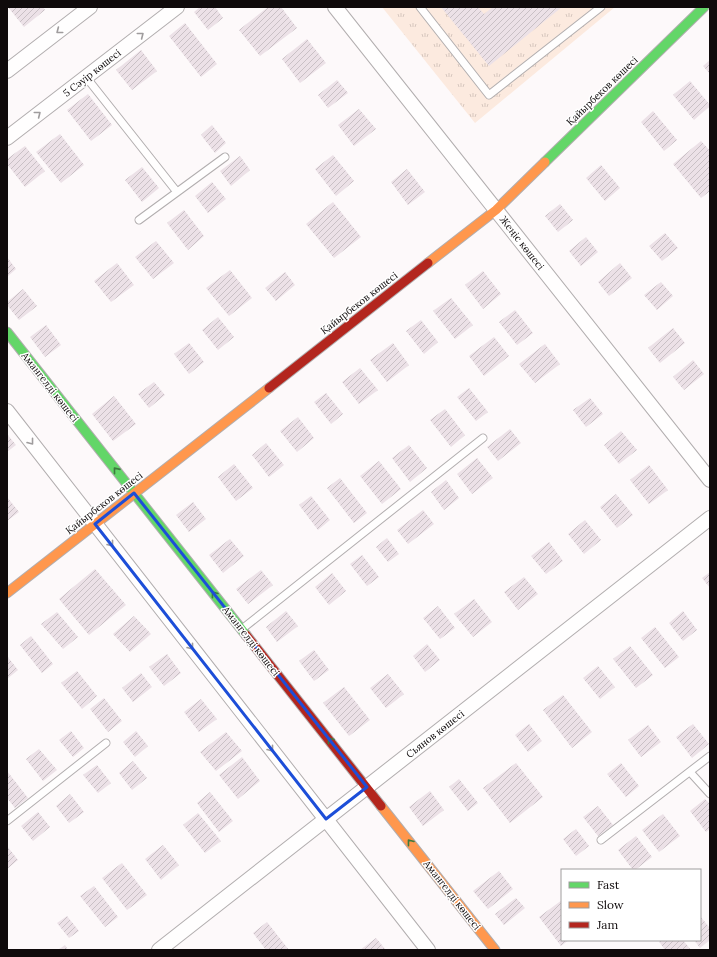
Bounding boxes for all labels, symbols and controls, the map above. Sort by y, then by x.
one-way arrow [57,26,64,33]
one-way arrow [136,32,143,39]
street label: 5 Сәуір көшесі [60,46,124,100]
street label: Қайырбеков көшесі [564,53,641,128]
one-way arrow [33,112,40,119]
street label: Жеңіс көшесі [497,213,547,273]
street label: Қайырбеков көшесі [318,269,400,337]
street label: Амангелді көшесі [18,349,81,425]
one-way arrow [26,438,33,445]
one-way arrow [114,468,121,475]
street label: Қайырбеков көшесі [63,469,145,537]
one-way arrow [106,540,113,547]
one-way arrow [212,592,219,599]
street label: Амангелді көшесі [219,603,282,679]
one-way arrow [187,642,194,649]
street label: Сьянов көшесі [403,707,467,761]
one-way arrow [327,738,334,745]
one-way arrow [267,745,274,752]
one-way arrow [408,840,415,847]
street label: Амангелді көшесі [420,857,483,933]
legend [561,869,701,941]
text: Fast [597,877,620,892]
text: Slow [597,897,624,912]
text: Jam [596,917,618,932]

